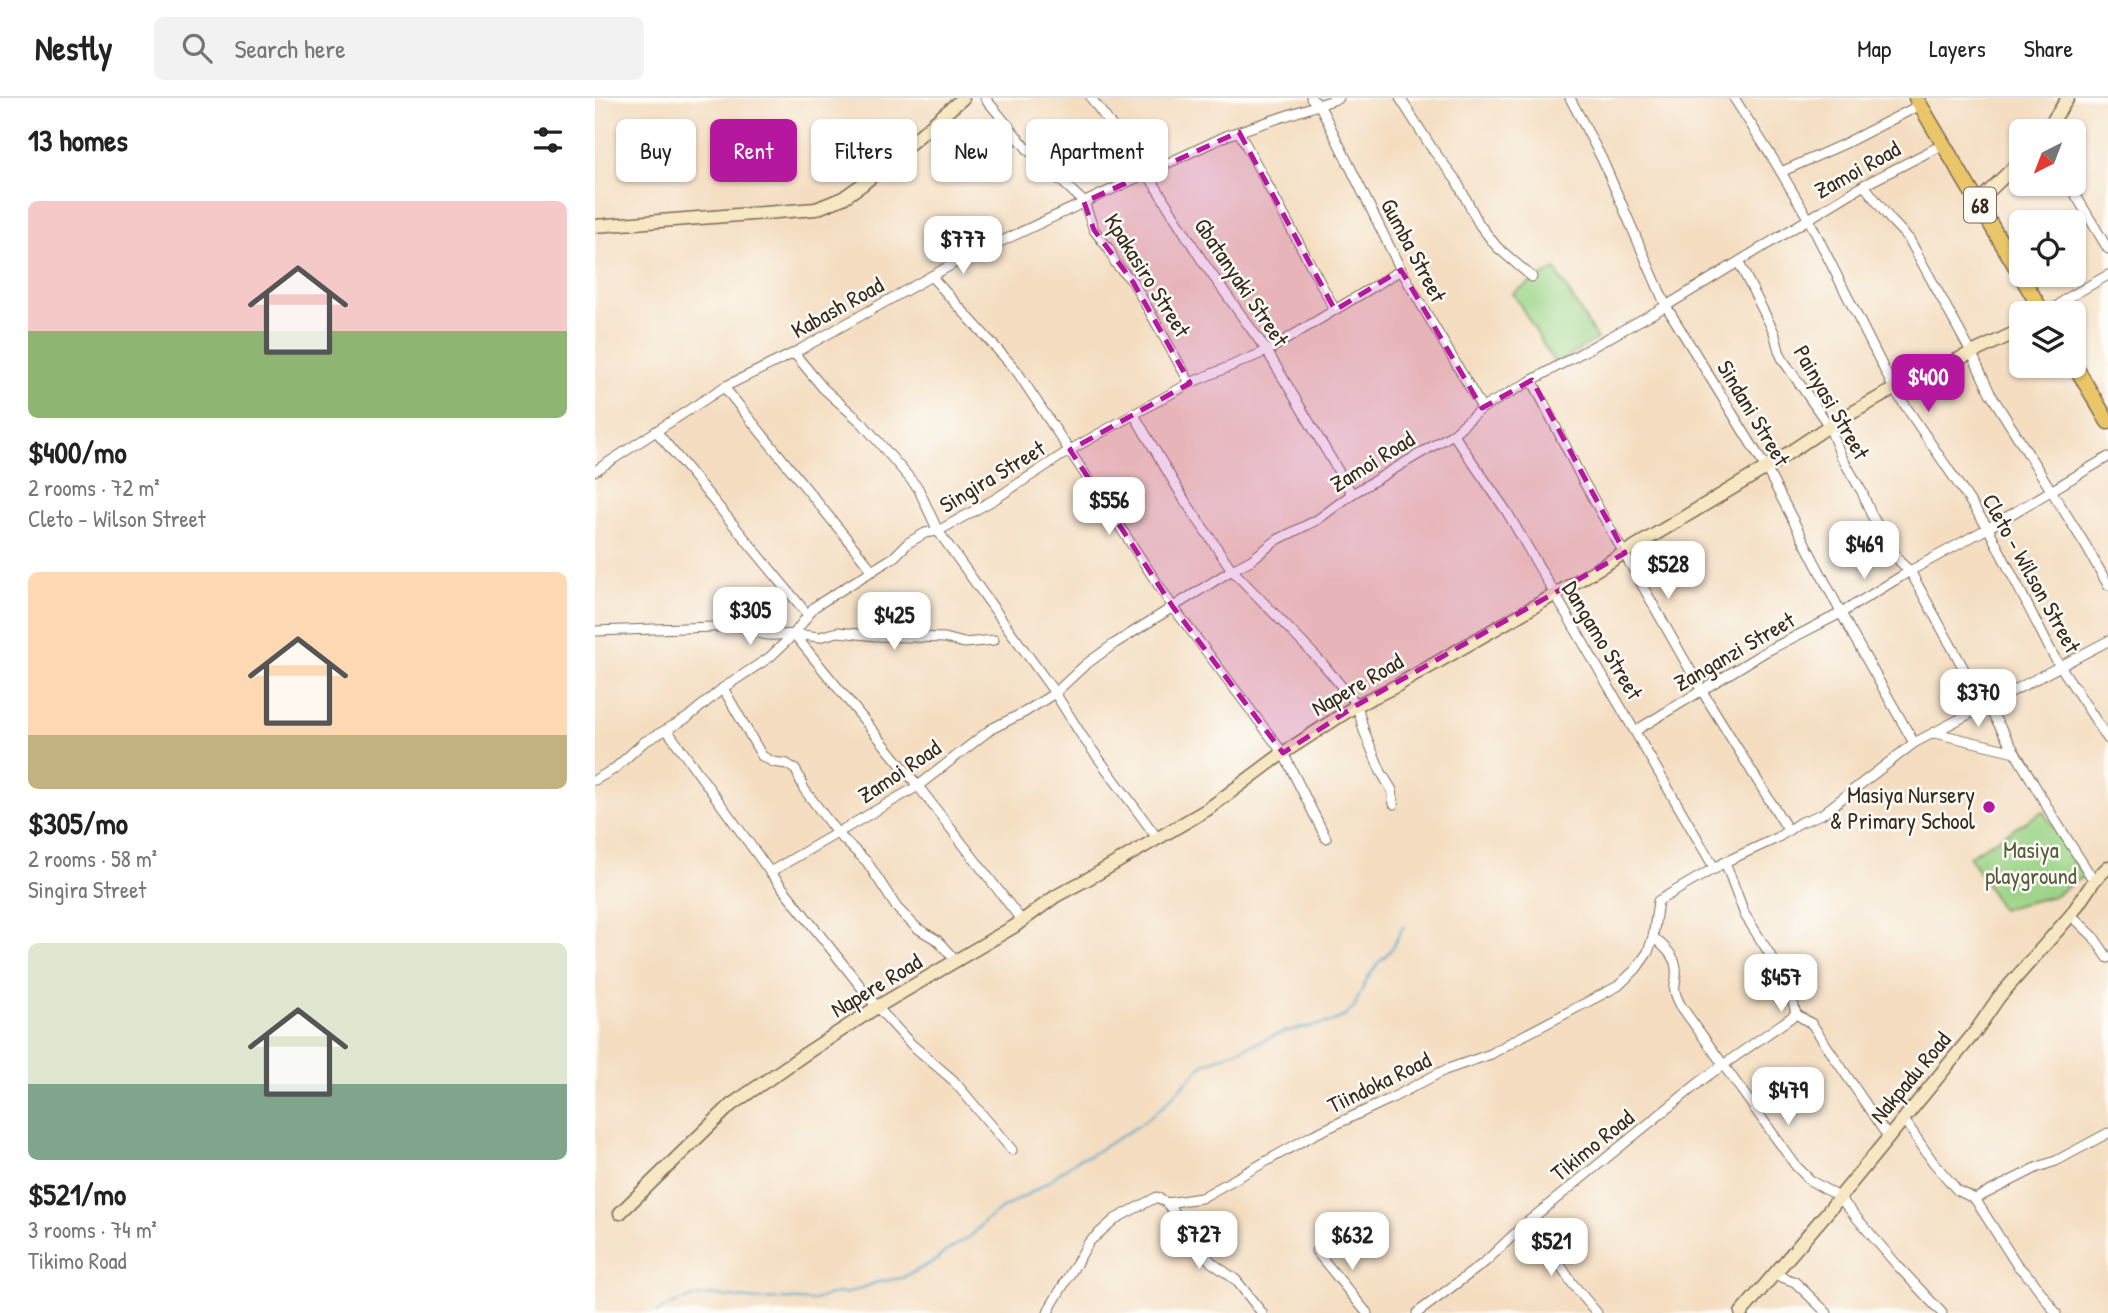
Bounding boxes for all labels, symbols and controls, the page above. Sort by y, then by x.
search box [154,17,644,80]
text: Nestly [35,26,112,70]
icon: search [178,29,216,67]
text: Search here [234,31,346,66]
text: Map [1857,32,1891,64]
text: Layers [1929,32,1986,64]
text: Share [2024,32,2073,64]
chip: Buy [616,119,696,182]
chip: Rent [710,119,797,182]
chip: Filters [811,119,917,182]
chip: New [931,119,1012,182]
chip: Apartment [1026,119,1168,182]
north arrow [2009,119,2086,196]
map controls [2009,119,2086,378]
text: 13 homes [28,120,128,160]
icon: filters [529,121,567,159]
street label: Zamoi Road [1808,133,1906,205]
road number: 68 [1964,188,1996,222]
street label: Gumba Street [1374,193,1455,308]
street label: Kpakasiro Street [1098,207,1199,344]
button: locate [2009,210,2086,287]
street label: Gbatanyaki Street [1187,212,1297,353]
pin: $777 [922,216,1004,276]
text: $777 [940,223,986,254]
icon: home [235,247,361,373]
street label: Kabash Road [785,269,889,345]
button: layers [2009,301,2086,378]
street label: Painyasi Street [1787,339,1878,466]
street label: Sindani Street [1710,354,1798,473]
pin: $400 [1887,354,1969,414]
text: $400 [1908,361,1948,392]
street label: Zamoi Road [1324,423,1420,499]
text: $400/mo [28,432,127,472]
street label: Singira Street [933,432,1052,520]
text: 2 rooms · 72 m² [28,472,160,503]
pin: $556 [1068,478,1150,537]
text: $556 [1089,484,1129,515]
street label: Cleto - Wilson Street [1975,488,2089,659]
text: Cleto - Wilson Street [28,503,206,534]
pin: $469 [1823,522,1905,581]
text: $469 [1845,528,1883,559]
pin: $528 [1627,542,1709,601]
text: $528 [1647,548,1689,579]
street label: Dangamo Street [1555,575,1651,706]
pin: $305 [709,588,791,647]
pin: $425 [853,592,935,652]
text: $305 [729,594,771,625]
text: $425 [874,599,914,630]
street label: Zanganzi Street [1668,603,1801,698]
icon: home [235,618,361,744]
street label: Napere Road [1305,645,1409,723]
pin: $370 [1937,670,2019,729]
text: $370 [1956,676,2000,707]
street label: Zamoi Road [851,732,947,810]
place label: Masiya Nursery & Primary School [1830,779,1976,836]
marker: Masiya Nursery & Primary School [1981,799,1997,815]
text: $305/mo [28,803,128,843]
park label: Masiya playground [1985,834,2077,891]
text: 2 rooms · 58 m² [28,843,157,874]
text: Singira Street [28,874,146,905]
street label: Napere Road [825,946,927,1024]
pin: $457 [1740,954,1822,1014]
text: $457 [1760,961,1802,992]
icon: home [235,989,361,1115]
street label: Nakpadu Road [1863,1025,1958,1129]
street label: Tiindoka Road [1322,1044,1436,1120]
pin: $479 [1747,1068,1829,1127]
text: $479 [1768,1074,1808,1105]
street label: Tikimo Road [1544,1102,1640,1188]
text: $521/mo [28,1174,126,1214]
pin: $727 [1158,1212,1240,1271]
pin: $632 [1311,1212,1393,1272]
text: 3 rooms · 74 m² [28,1214,157,1245]
text: $727 [1176,1218,1222,1249]
pin: $521 [1510,1218,1592,1278]
text: $632 [1331,1219,1373,1250]
text: $521 [1531,1225,1571,1256]
text: Tikimo Road [28,1245,127,1276]

